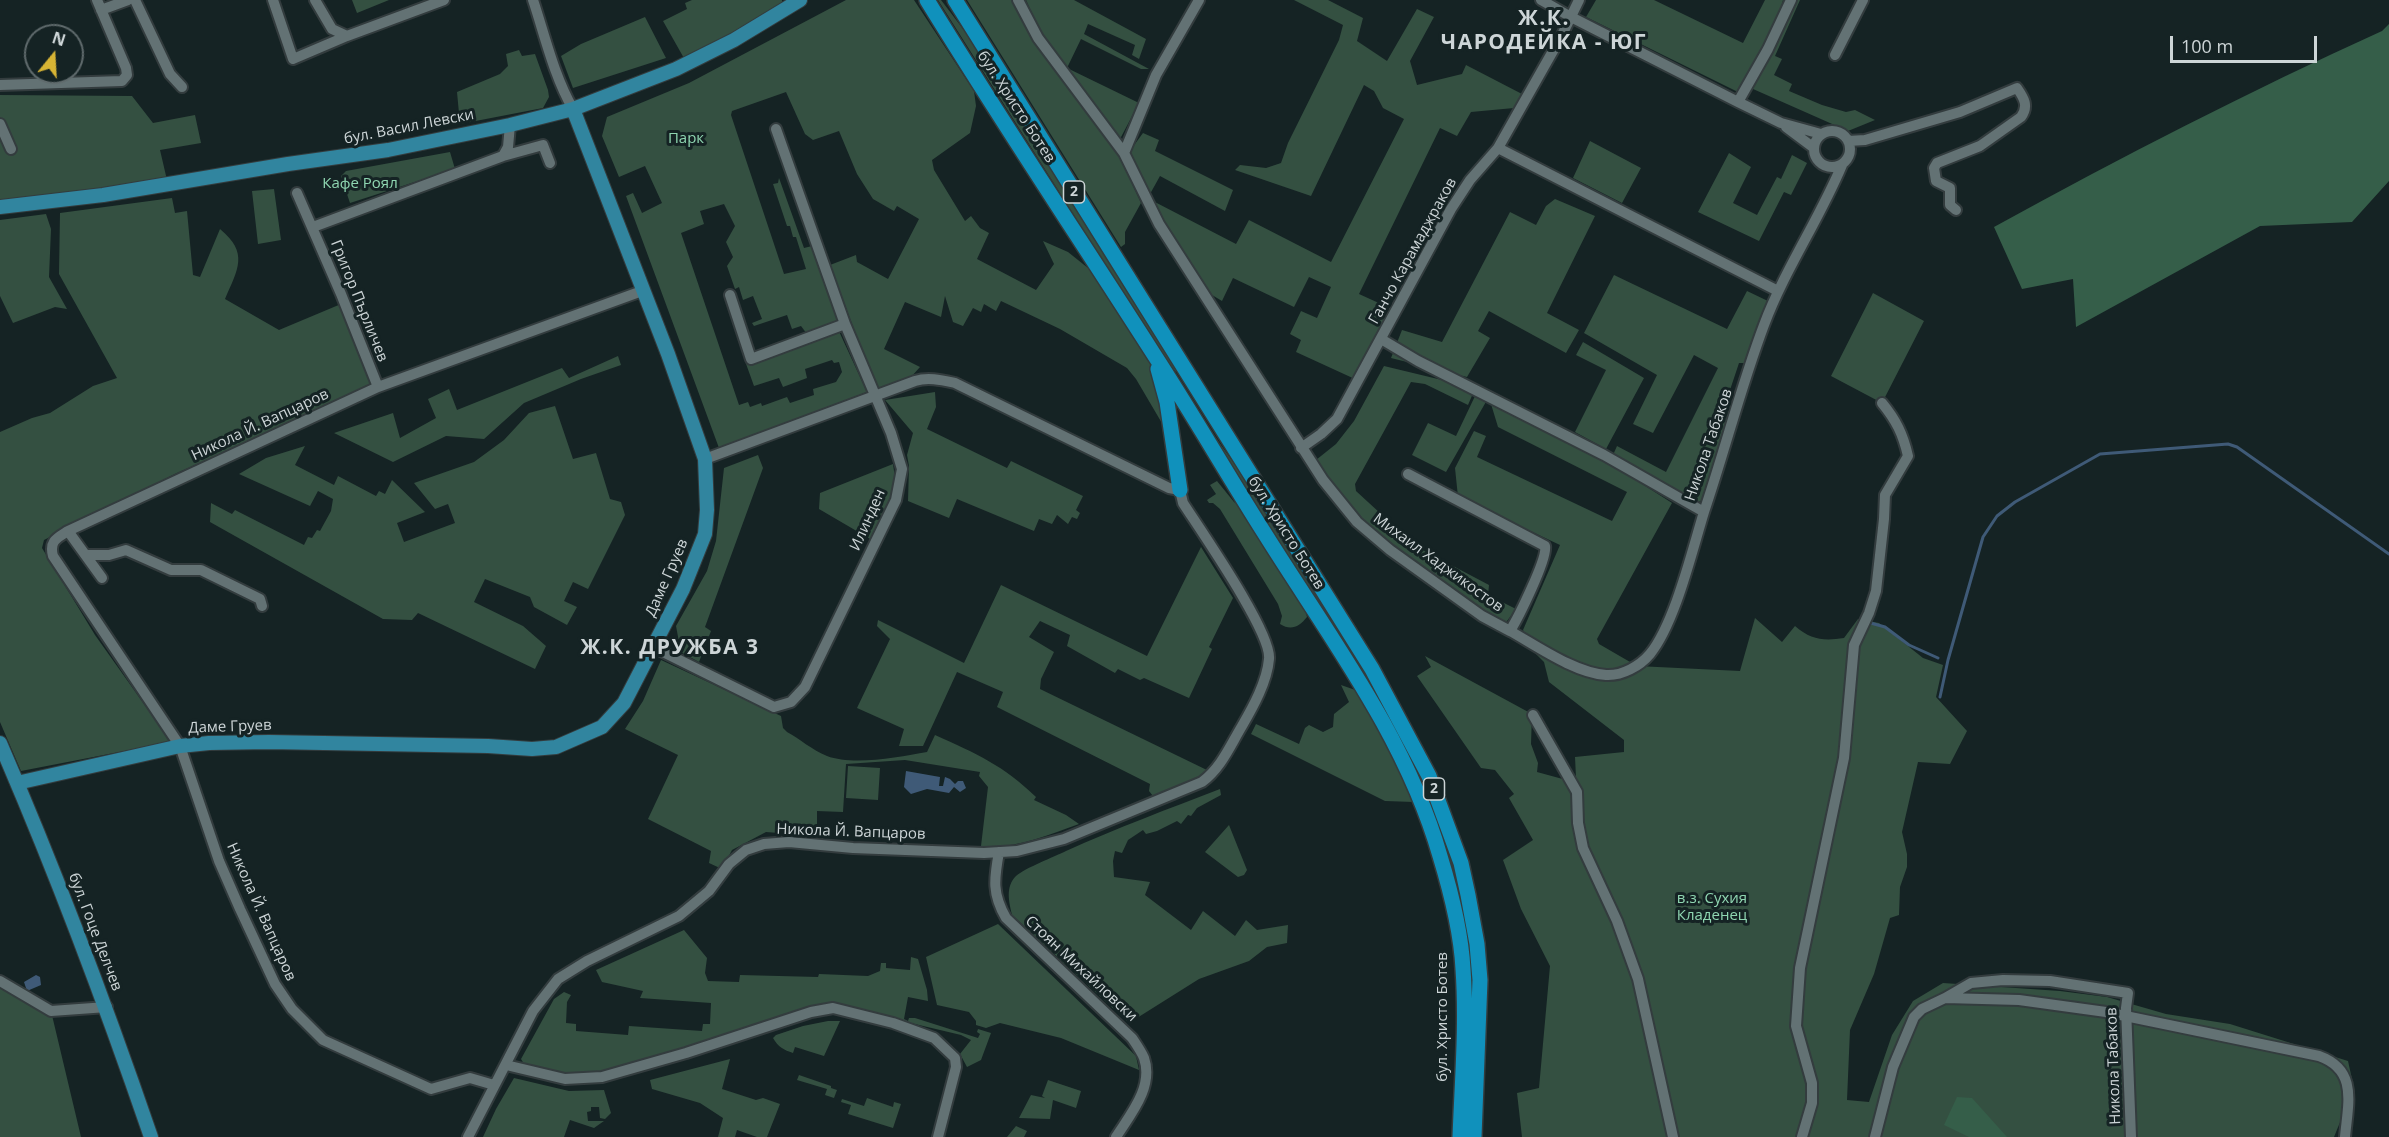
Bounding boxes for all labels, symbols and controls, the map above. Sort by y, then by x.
district label: Ж.К. ЧАРОДЕЙКА - ЮГ [1441,6,1647,56]
north arrow [24,24,84,84]
scale bar [2173,24,2320,62]
text: N [49,26,69,51]
text: 100 m [2181,34,2233,58]
street label: бул. Христо Ботев [973,48,1059,166]
street label: бул. Васил Левски [342,106,476,148]
park label: Парк [668,130,704,148]
park label: Кафе Роял [322,175,398,193]
street label: Ганчо Карамаджраков [1365,175,1461,327]
road number: 2 [1064,181,1084,203]
street label: Григор Пърличев [326,237,392,365]
street label: Никола Й. Вапцаров [189,385,331,465]
street label: Никола Табаков [1681,387,1737,503]
street label: бул. Христо Ботев [1244,473,1328,593]
street label: Илинден [846,486,890,554]
street label: Михаил Хаджикостов [1370,510,1506,616]
street label: Даме Груев [642,536,692,620]
district label: Ж.К. ДРУЖБА 3 [580,635,760,661]
street label: Даме Груев [188,717,272,737]
road number: 2 [1424,778,1444,800]
street label: Никола Й. Вапцаров [776,820,926,844]
street label: Никола Й. Вапцаров [222,840,300,984]
street label: бул. Гоце Делчев [64,871,126,993]
park label: в.з. Сухия Кладенец [1677,890,1747,925]
street label: Стоян Михайловски [1021,912,1141,1026]
street label: бул. Христо Ботев [1434,952,1452,1082]
street label: Никола Табаков [2103,1007,2125,1125]

